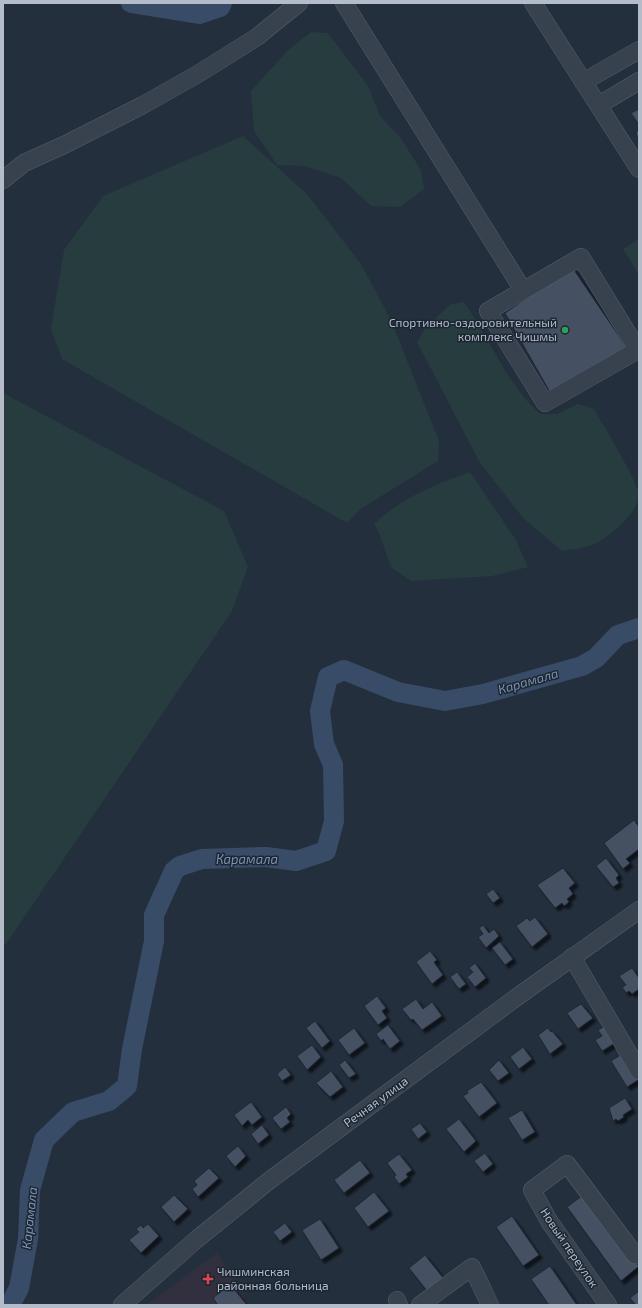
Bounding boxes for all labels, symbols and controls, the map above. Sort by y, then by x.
place label: Спортивно-оздоровительный комплекс Чишмы [389,315,557,343]
marker: Спортивно-оздоровительный комплекс Чишмы [560,325,570,335]
water label: Карамала [496,665,560,697]
water label: Карамала [216,851,278,867]
street label: Речная улица [340,1073,411,1130]
water label: Карамала [18,1186,40,1250]
street label: Новый переулок [537,1205,602,1291]
place label: Чишминская районная больница [217,1264,329,1292]
marker: Чишминская районная больница [202,1273,214,1285]

